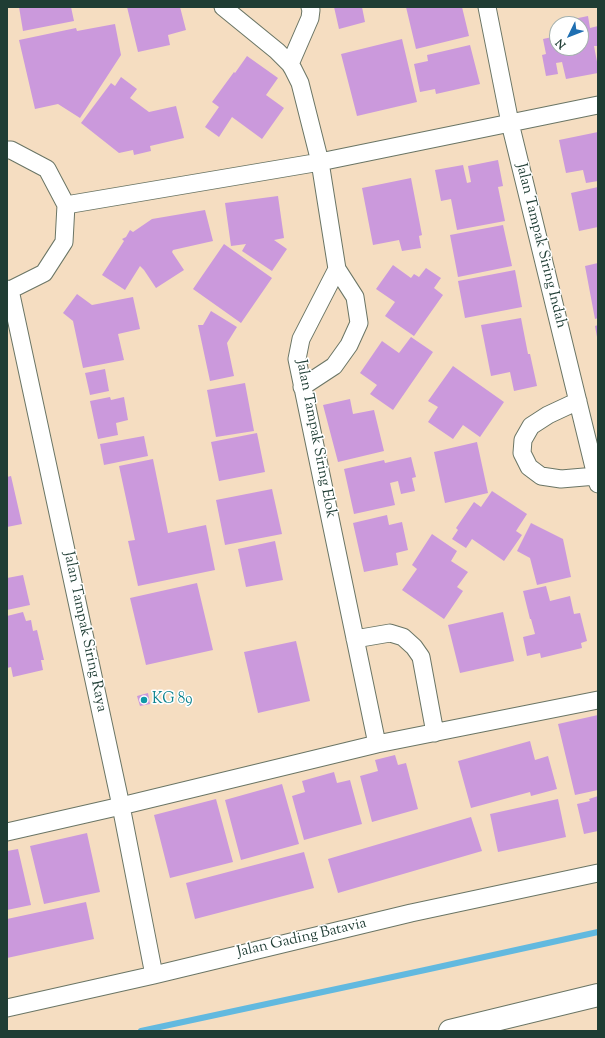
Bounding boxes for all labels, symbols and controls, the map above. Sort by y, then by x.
north arrow [549,16,589,56]
text: N [552,35,570,52]
street label: Jalan Tampak Siring Indah [511,162,569,330]
street label: Jalan Tampak Siring Elok [291,358,339,520]
street label: Jalan Tampak Siring Raya [58,550,110,714]
place label: KG 89 [152,691,192,709]
marker: KG 89 [139,695,149,705]
street label: Jalan Gading Batavia [235,915,369,963]

